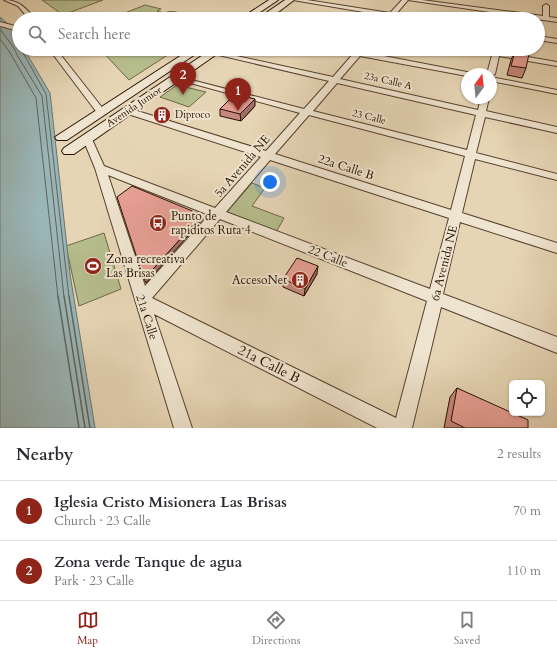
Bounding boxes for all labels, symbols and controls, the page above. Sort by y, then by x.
search box [12,12,545,56]
icon: search [26,23,48,45]
text: Search here [58,24,131,44]
pin: 2 [170,62,196,95]
north arrow [461,68,497,104]
street label: 23a Calle A [363,69,414,93]
pin: 1 [225,78,251,111]
street label: Avenida Junior [104,83,165,131]
building icon: Diproco [152,105,172,125]
street label: 23 Calle [351,106,388,128]
place label: Diproco [175,108,211,122]
street label: 5a Avenida NE [211,132,273,200]
street label: 22a Calle B [316,150,376,184]
your location [260,172,280,192]
place label: Punto de rapiditos Ruta 4 [171,208,251,238]
bus stop icon: Punto de rapiditos Ruta 4 [148,213,168,233]
street label: 6a Avenida NE [427,224,461,302]
street label: 22 Calle [306,241,350,271]
place label: Zona recreativa Las Brisas [106,251,186,281]
sports icon: Zona recreativa Las Brisas [83,256,103,276]
building icon: AccesoNet [290,270,310,290]
place label: AccesoNet [232,272,287,288]
street label: 21a Calle [132,292,162,342]
street label: 21a Calle B [235,340,303,388]
map controls [509,380,545,416]
button: locate [509,380,545,416]
text: Nearby [16,443,73,466]
text: 2 results [497,445,541,463]
text: Iglesia Cristo Misionera Las Brisas [54,492,287,512]
text: 1 [26,502,32,520]
text: 70 m [513,502,541,520]
text: Church · 23 Calle [54,512,151,530]
text: Zona verde Tanque de agua [54,552,242,572]
text: 2 [26,562,32,580]
text: 110 m [507,562,541,580]
text: Park · 23 Calle [54,572,134,590]
tab: Map [77,609,99,648]
tab: Directions [252,609,300,648]
tab: Saved [454,609,480,648]

